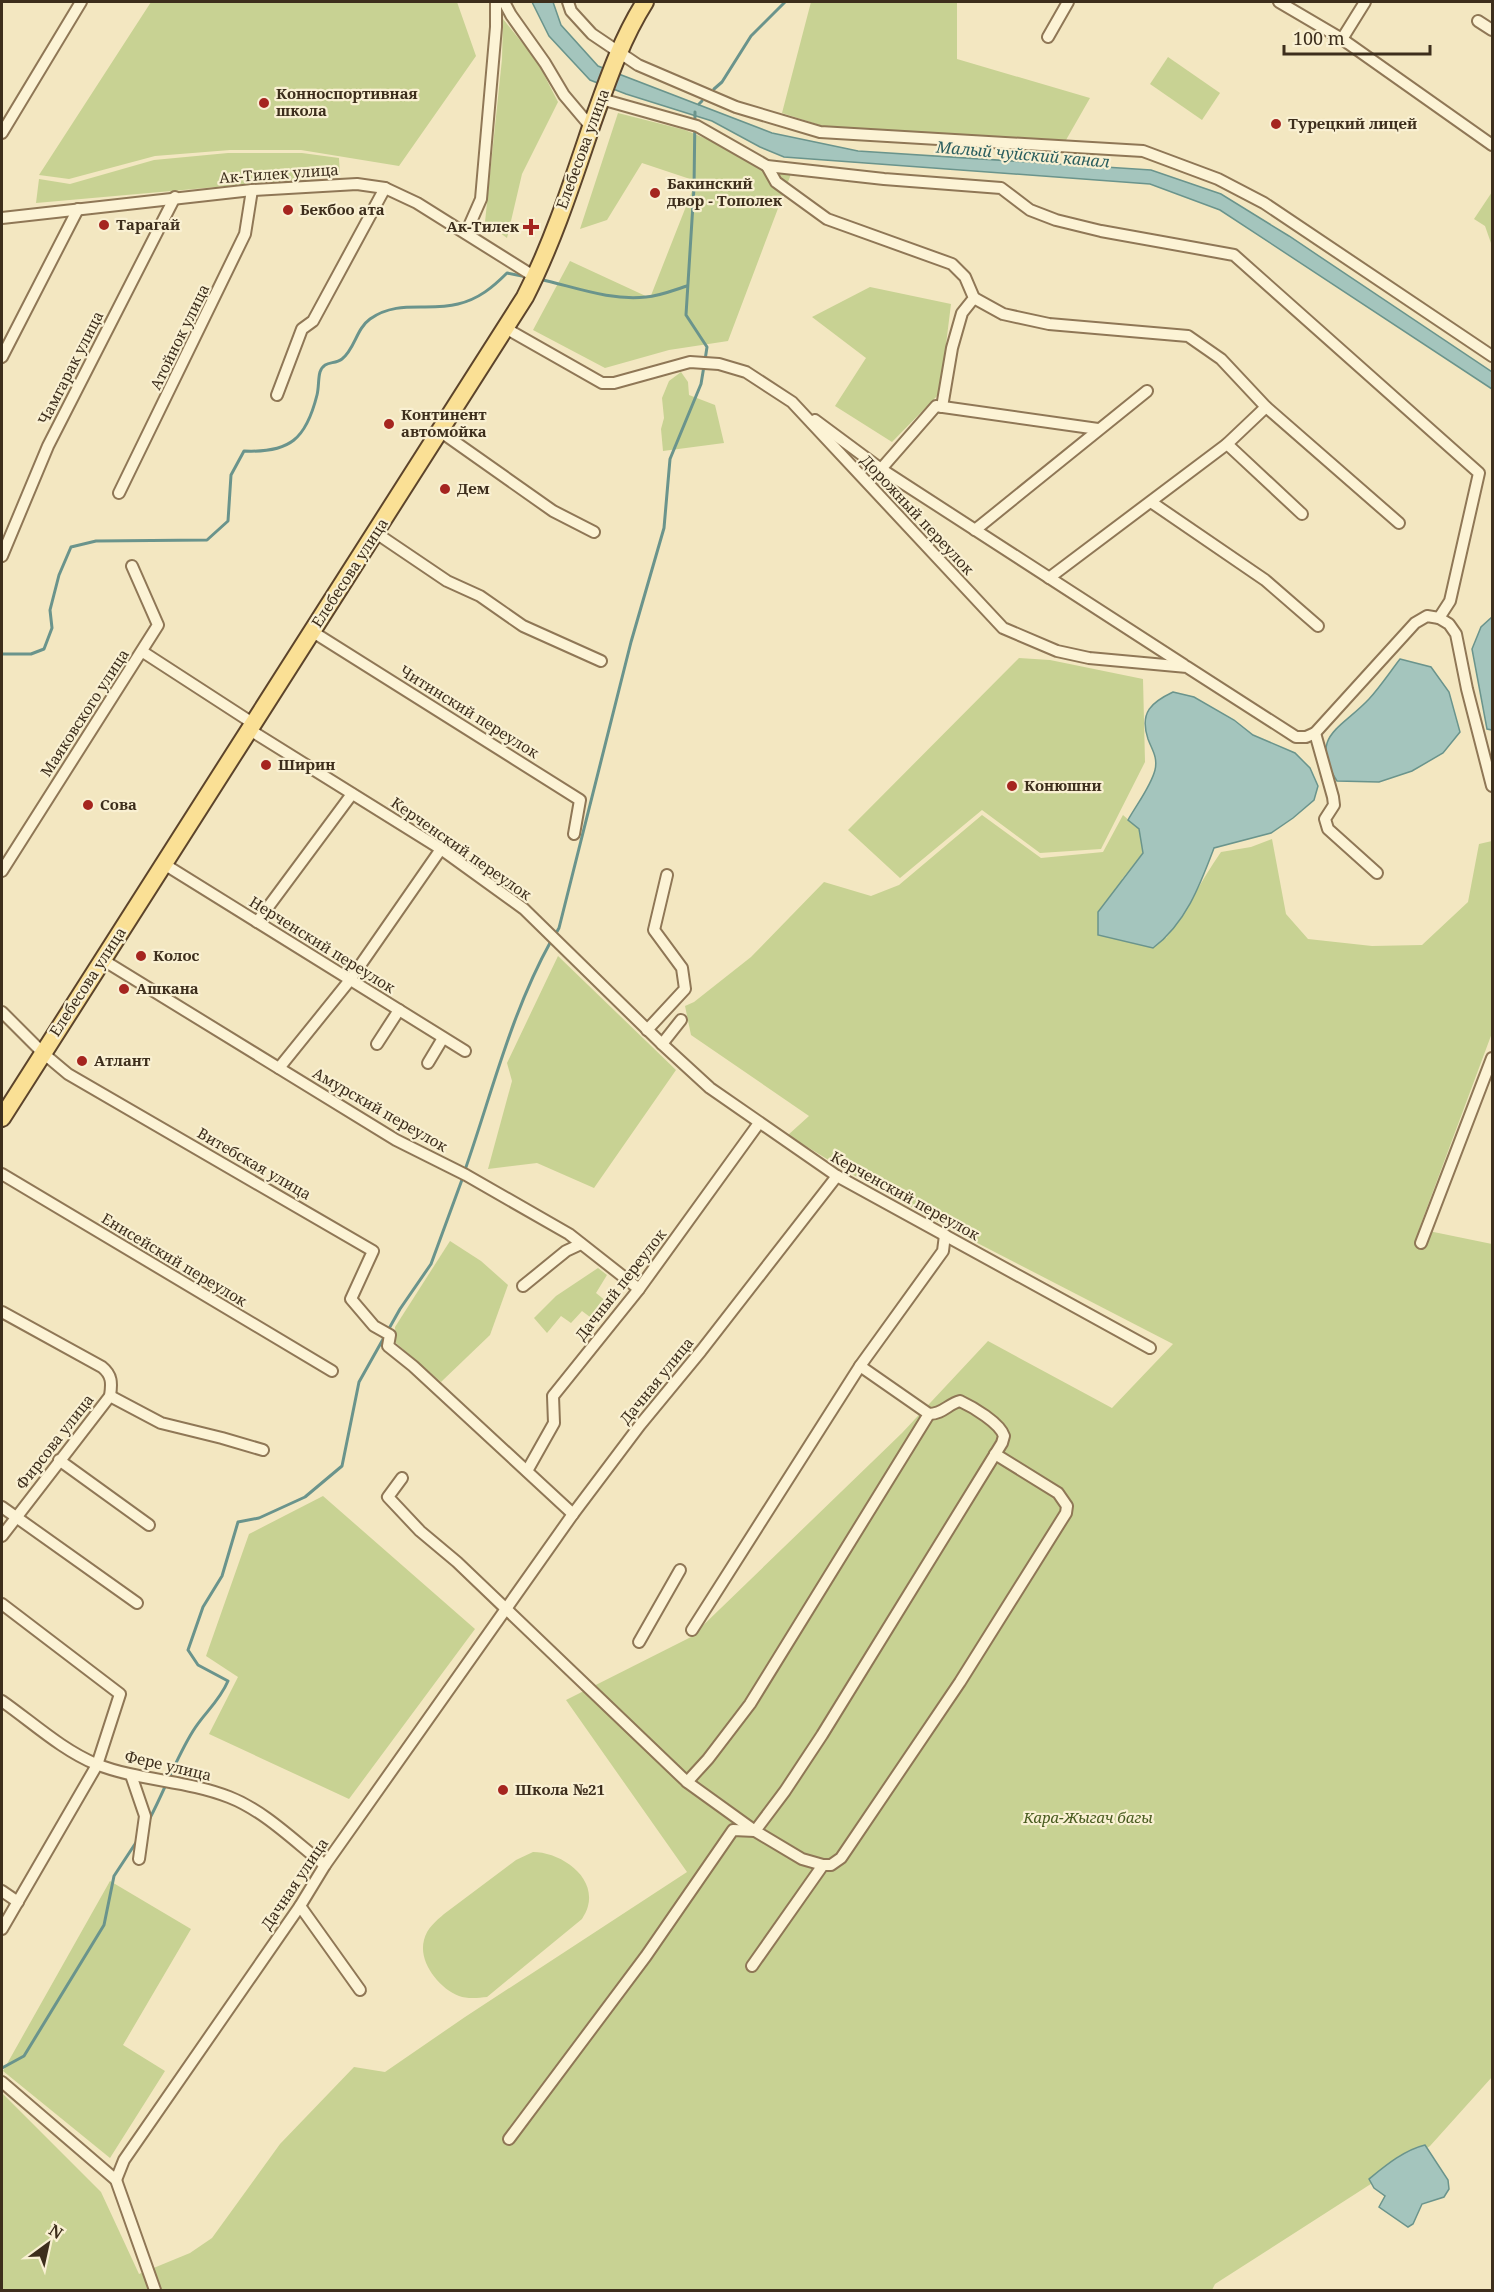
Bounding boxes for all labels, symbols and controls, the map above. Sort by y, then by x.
scale bar [1284,18,1430,56]
text: 100 m [1293,26,1345,50]
place label: Конноспортивная школа [276,83,418,120]
street label: Елебесова улица [551,86,613,212]
marker: Конноспортивная школа [257,96,271,110]
place label: Турецкий лицей [1288,113,1417,133]
marker: Турецкий лицей [1269,117,1283,131]
water label: Малый чуйский канал [934,135,1111,173]
street label: Ак-Тилек улица [218,159,339,187]
place label: Бакинский двор - Тополек [667,173,783,210]
marker: Бакинский двор - Тополек [648,186,662,200]
place label: Бекбоо ата [300,199,385,219]
marker: Бекбоо ата [281,203,295,217]
place label: Тарагай [116,214,180,234]
place label: Ак-Тилек [446,216,520,236]
marker: Тарагай [97,218,111,232]
marker: Ак-Тилек [524,220,538,234]
street label: Атойнок улица [145,280,213,393]
street label: Чамгарак улица [33,307,107,428]
place label: Континент автомойка [401,404,487,441]
marker: Континент автомойка [382,417,396,431]
street label: Дорожный переулок [857,450,979,579]
place label: Дем [457,478,490,498]
marker: Дем [438,482,452,496]
street label: Елебесова улица [306,514,392,631]
street label: Маяковского улица [35,645,133,780]
street label: Читинский переулок [396,660,543,762]
place label: Ширин [278,754,335,774]
marker: Ширин [259,758,273,772]
place label: Конюшни [1024,775,1102,795]
marker: Конюшни [1005,779,1019,793]
street label: Керченский переулок [387,792,536,904]
place label: Сова [100,794,137,814]
marker: Сова [81,798,95,812]
street label: Нерченский переулок [246,891,399,997]
street label: Елебесова улица [44,923,130,1040]
place label: Колос [153,945,200,965]
marker: Колос [134,949,148,963]
place label: Ашкана [136,978,199,998]
marker: Ашкана [117,982,131,996]
place label: Атлант [94,1050,151,1070]
marker: Атлант [75,1054,89,1068]
street label: Амурский переулок [310,1062,452,1156]
street label: Витебская улица [194,1122,315,1204]
street label: Керченский переулок [828,1146,983,1244]
street label: Енисейский переулок [98,1208,251,1311]
street label: Дачный переулок [570,1224,670,1344]
street label: Дачная улица [615,1333,698,1428]
street label: Фирсова улица [11,1390,98,1493]
street label: Фере улица [123,1745,214,1785]
place label: Школа №21 [515,1779,605,1799]
marker: Школа №21 [496,1783,510,1797]
park label: Кара-Жыгач багы [1022,1807,1153,1827]
street label: Дачная улица [256,1834,332,1933]
north arrow [18,2214,78,2274]
text: N [45,2219,68,2244]

